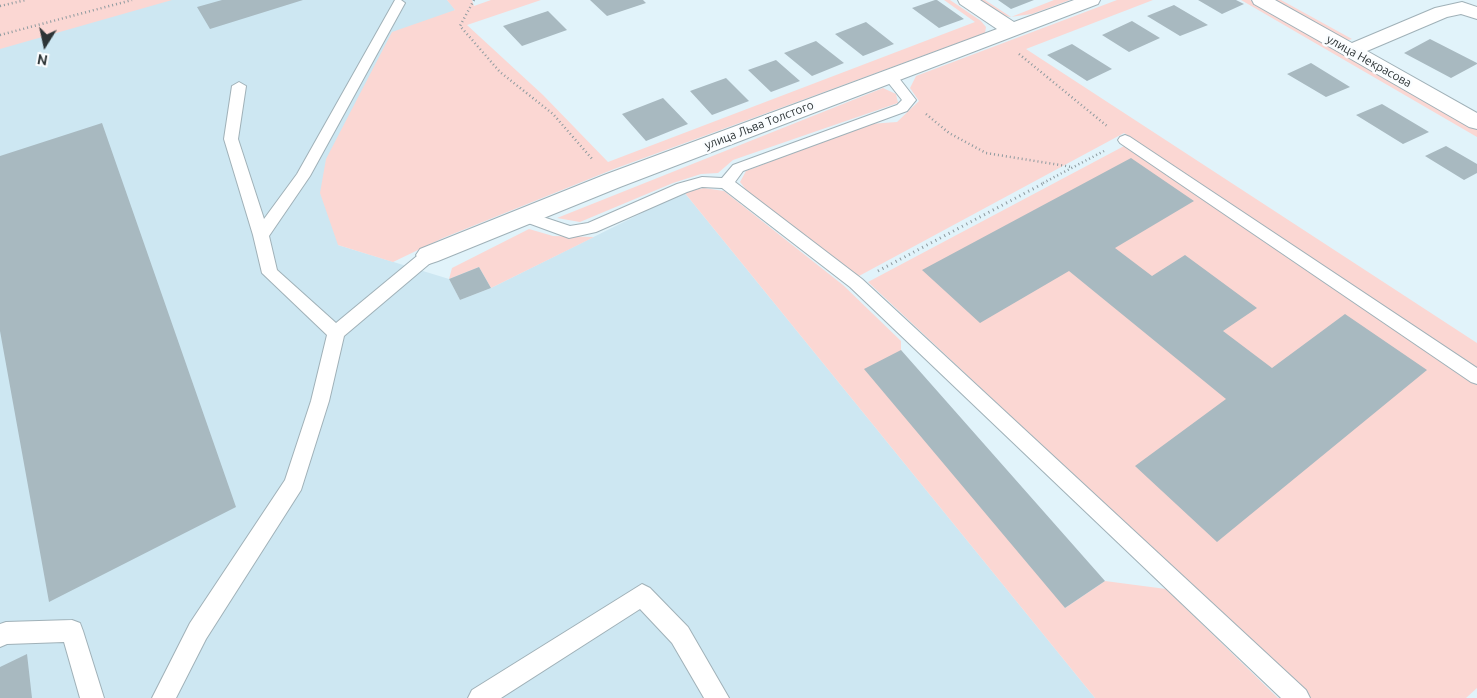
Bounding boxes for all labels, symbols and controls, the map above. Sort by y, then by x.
north arrow [20,20,70,70]
street label: улица Некрасова [1324,32,1414,90]
text: N [36,51,49,69]
street label: улица Льва Толстого [702,98,816,152]

